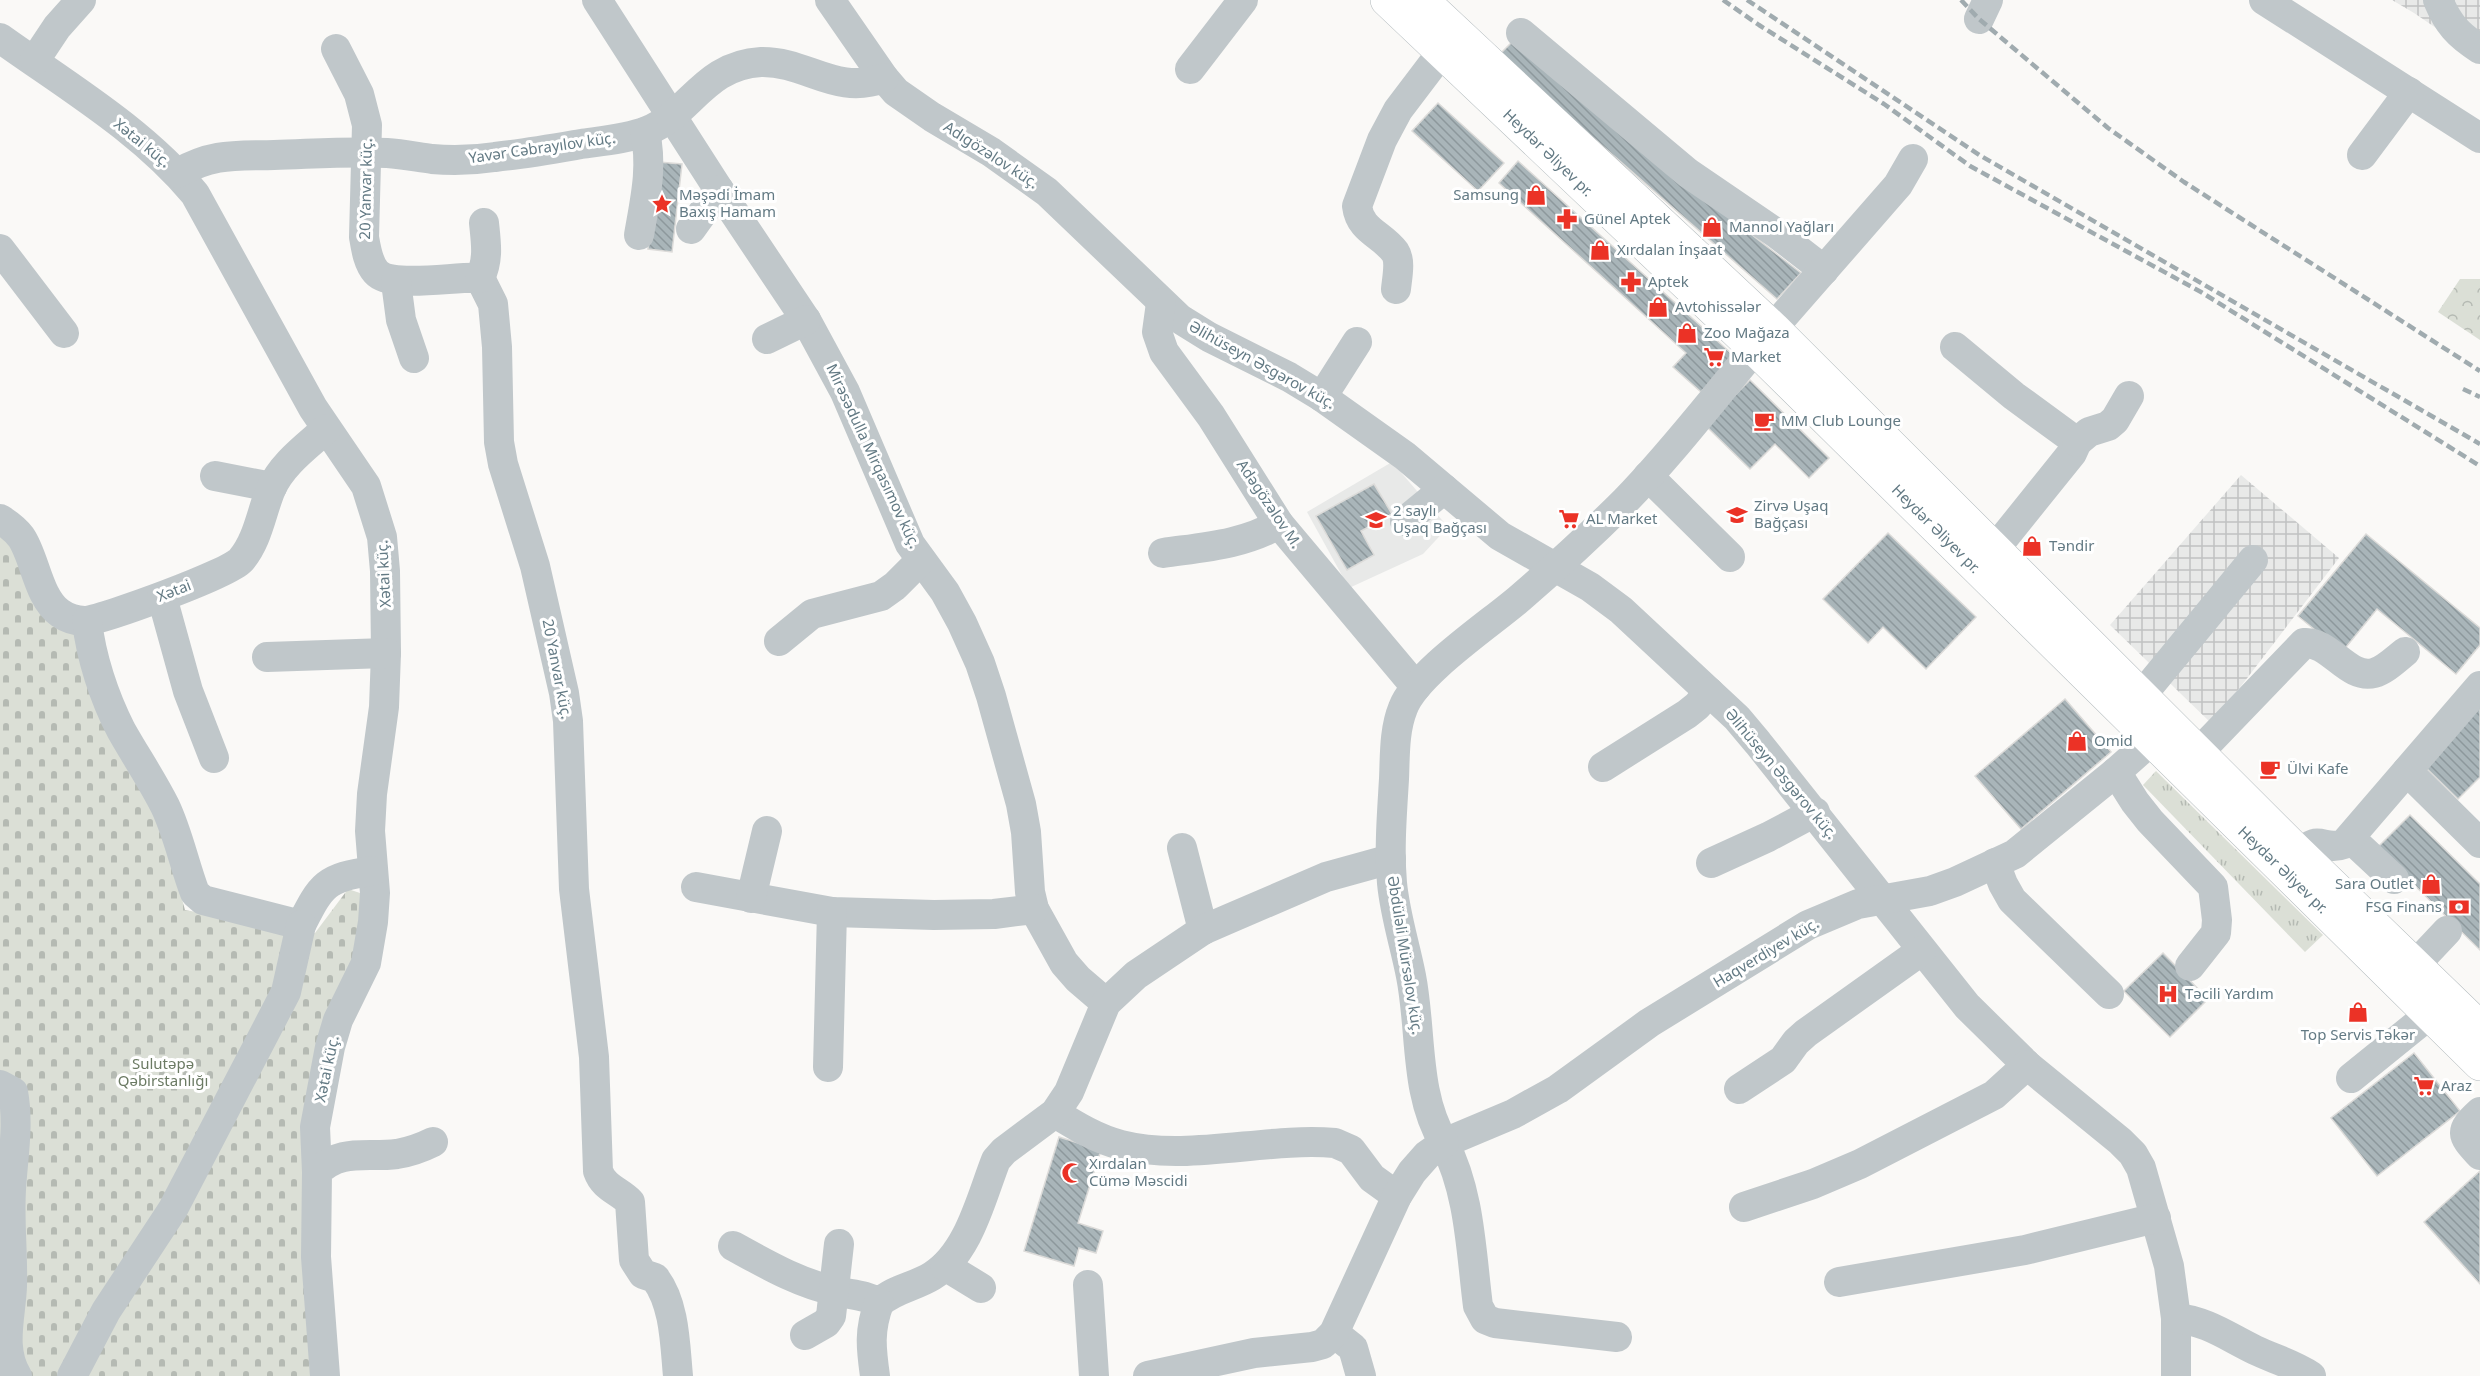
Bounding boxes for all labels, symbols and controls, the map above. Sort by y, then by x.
street label: Heydər Əliyev pr. [1499,104,1598,200]
street label: Xətai küç. [110,113,175,171]
street label: Adıgözəlov küç. [940,116,1043,192]
street label: Yavər Cəbrayılov küç. [467,127,617,167]
street label: 20 Yanvar küç. [354,138,376,240]
shop icon: Samsung [1524,183,1548,207]
place label: Məşədi İmam Baxış Hamam [679,184,776,221]
place label: Samsung [1453,184,1519,204]
place icon: Məşədi İmam Baxış Hamam [650,192,674,216]
pharmacy icon: Günel Aptek [1555,207,1579,231]
place label: Günel Aptek [1584,208,1670,228]
shop icon: Mannol Yağları [1700,215,1724,239]
place label: Mannol Yağları [1729,216,1834,236]
shop icon: Xırdalan İnşaat [1588,238,1612,262]
place label: Xırdalan İnşaat [1617,239,1723,259]
pharmacy icon: Aptek [1619,270,1643,294]
place label: Aptek [1648,271,1689,291]
shop icon: Avtohissələr [1646,295,1670,319]
place label: Avtohissələr [1675,296,1761,316]
street label: Əlihüseyn Əsgərov küç. [1186,316,1339,413]
shop icon: Zoo Mağaza [1675,321,1699,345]
place label: Zoo Mağaza [1704,322,1790,342]
supermarket icon: Market [1702,345,1726,369]
place label: Market [1731,346,1782,366]
street label: Mirəsədulla Mirqasımov küç. [822,360,925,551]
cafe icon: MM Club Lounge [1752,409,1776,433]
place label: MM Club Lounge [1781,410,1901,430]
street label: Adəgözəlov M. [1233,455,1307,552]
street label: Heydər Əliyev pr. [1888,480,1985,577]
place label: Zirvə Uşaq Bağçası [1754,495,1828,532]
place label: 2 saylı Uşaq Bağçası [1393,500,1487,537]
school or university icon: Zirvə Uşaq Bağçası [1725,503,1749,527]
supermarket icon: AL Market [1557,507,1581,531]
school or university icon: 2 saylı Uşaq Bağçası [1364,508,1388,532]
place label: AL Market [1586,508,1658,528]
shop icon: Təndir [2020,534,2044,558]
place label: Təndir [2049,535,2094,555]
street label: Xətai küç. [371,540,395,608]
street label: Xətai [154,574,194,606]
street label: 20 Yanvar küç. [539,617,577,720]
street label: Əlihüseyn Əsgərov küç. [1721,704,1842,843]
shop icon: Omid [2065,729,2089,753]
place label: Omid [2094,730,2133,750]
cafe icon: Ülvi Kafe [2258,757,2282,781]
place label: Ülvi Kafe [2287,758,2349,778]
street label: Heydər Əliyev pr. [2234,821,2333,917]
shop icon: Sara Outlet [2419,872,2443,896]
place label: Sara Outlet [2335,873,2415,893]
street label: Əbdüləli Mürsəlov küç. [1384,874,1428,1036]
bank icon: FSG Finans [2447,895,2471,919]
place label: FSG Finans [2365,896,2442,916]
street label: Haqverdiyev küç. [1709,913,1822,992]
hospital icon: Təcili Yardım [2156,982,2180,1006]
place label: Təcili Yardım [2185,983,2274,1003]
shop icon: Top Servis Təkər [2346,1000,2370,1024]
place label: Top Servis Təkər [2301,1024,2415,1044]
street label: Xətai küç. [309,1034,343,1104]
park label: Sulutəpə Qəbirstanlığı [118,1053,208,1090]
supermarket icon: Araz [2412,1074,2436,1098]
place label: Araz [2441,1075,2472,1095]
place label: Xırdalan Cümə Məscidi [1089,1153,1188,1190]
mosque icon: Xırdalan Cümə Məscidi [1060,1161,1084,1185]

